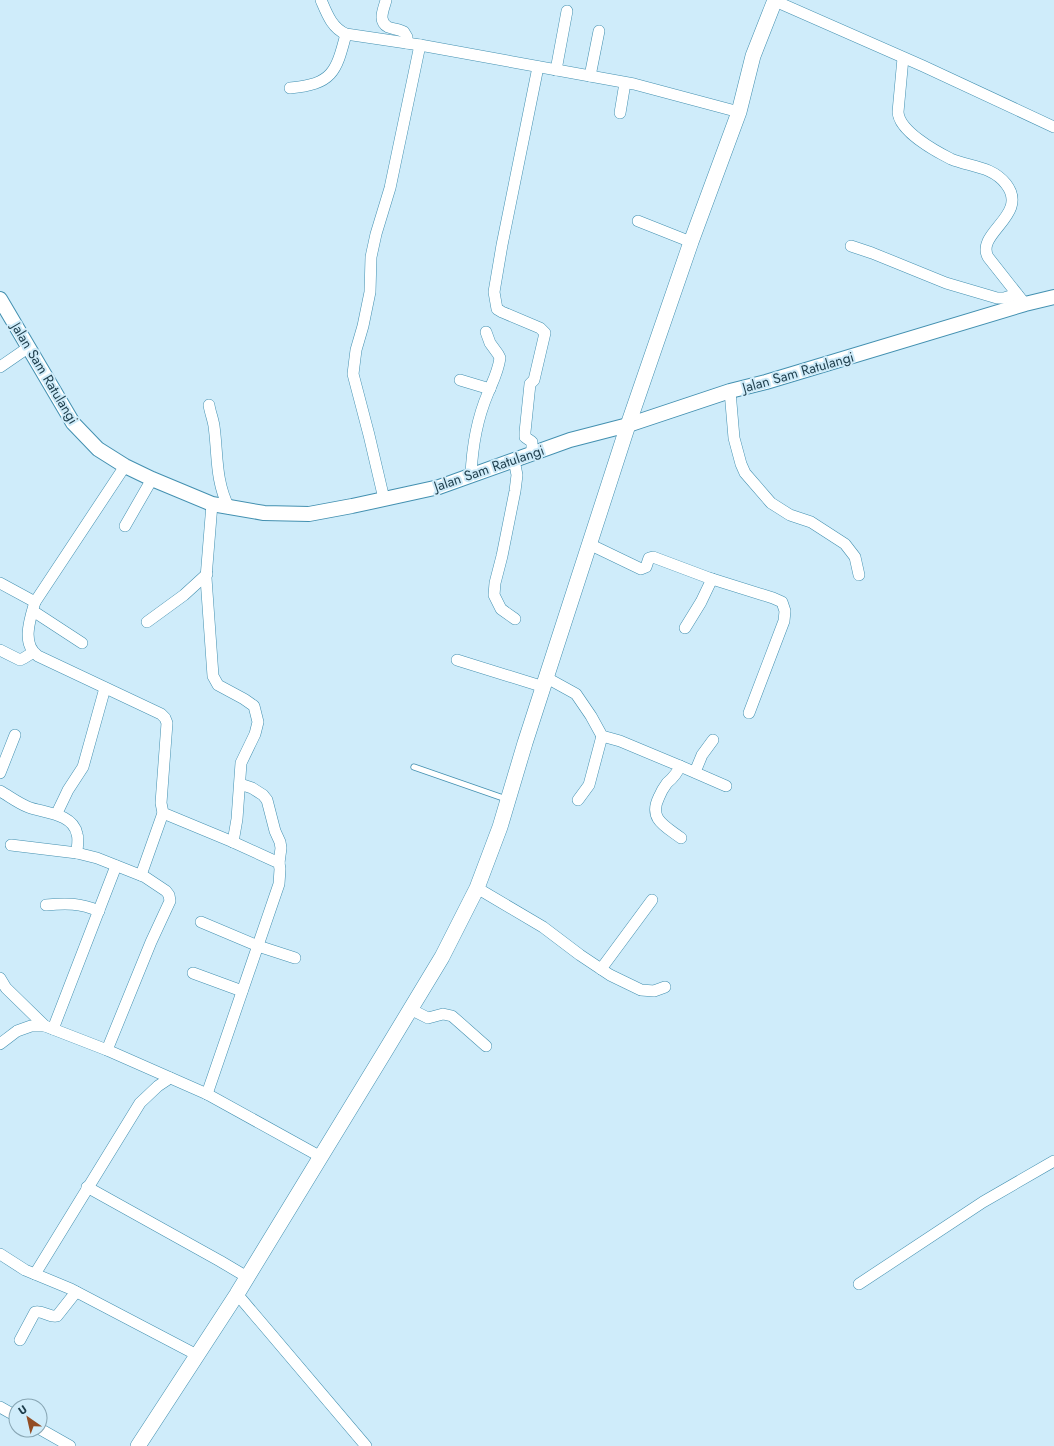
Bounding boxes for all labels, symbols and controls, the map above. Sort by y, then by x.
street label: Jalan Sam Ratulangi [6,317,83,428]
street label: Jalan Sam Ratulangi [738,346,856,398]
street label: Jalan Sam Ratulangi [429,440,547,497]
north arrow [8,1398,48,1438]
text: U [15,1401,30,1419]

